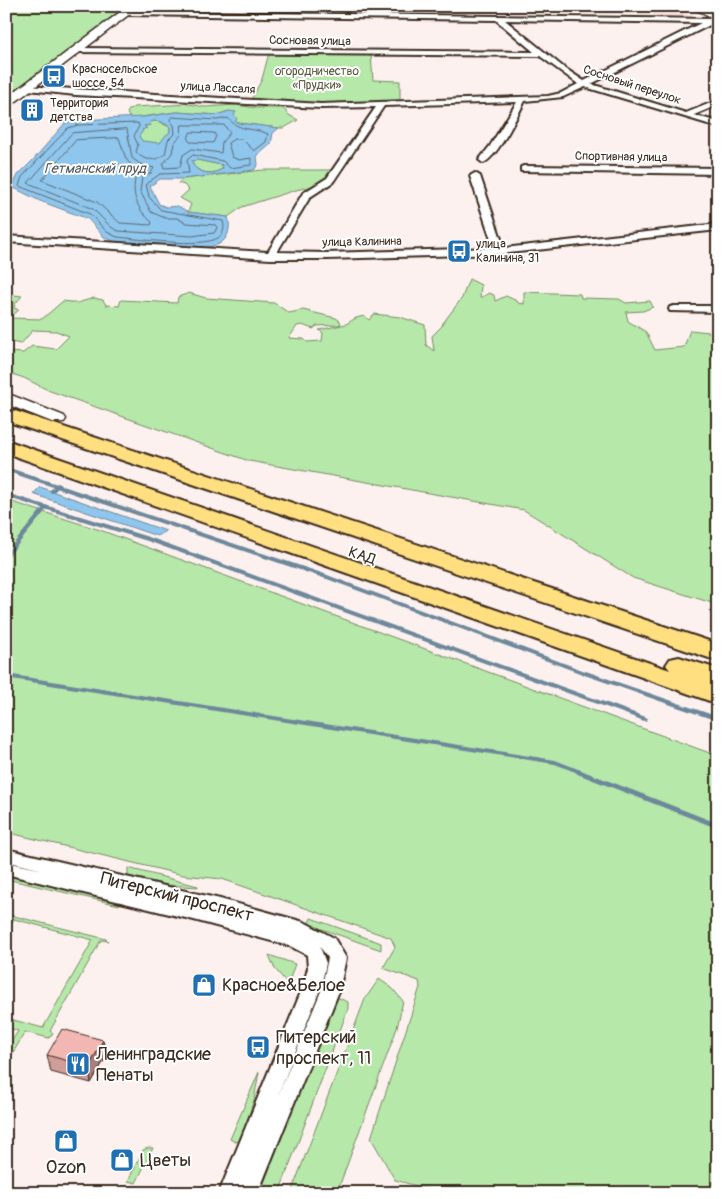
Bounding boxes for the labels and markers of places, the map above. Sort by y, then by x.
place label: Красносельское шоссе, 54 [72,62,157,91]
bus stop icon: Красносельское шоссе, 54 [41,63,67,89]
place label: Территория детства [50,96,109,125]
building icon: Территория детства [19,97,45,123]
place label: улица Калинина, 31 [475,237,539,266]
bus stop icon: улица Калинина, 31 [446,238,472,264]
shop icon: Красное&Белое [191,972,217,998]
place label: Красное&Белое [222,974,345,997]
place label: Питерский проспект, 11 [276,1026,371,1070]
bus stop icon: Питерский проспект, 11 [245,1034,271,1060]
place label: Ленинградские Пенаты [95,1043,211,1087]
restaurant icon: Ленинградские Пенаты [65,1051,91,1077]
shop icon: Ozon [53,1128,79,1154]
shop icon: Цветы [109,1147,135,1173]
place label: Цветы [140,1149,191,1172]
place label: Ozon [46,1156,86,1179]

